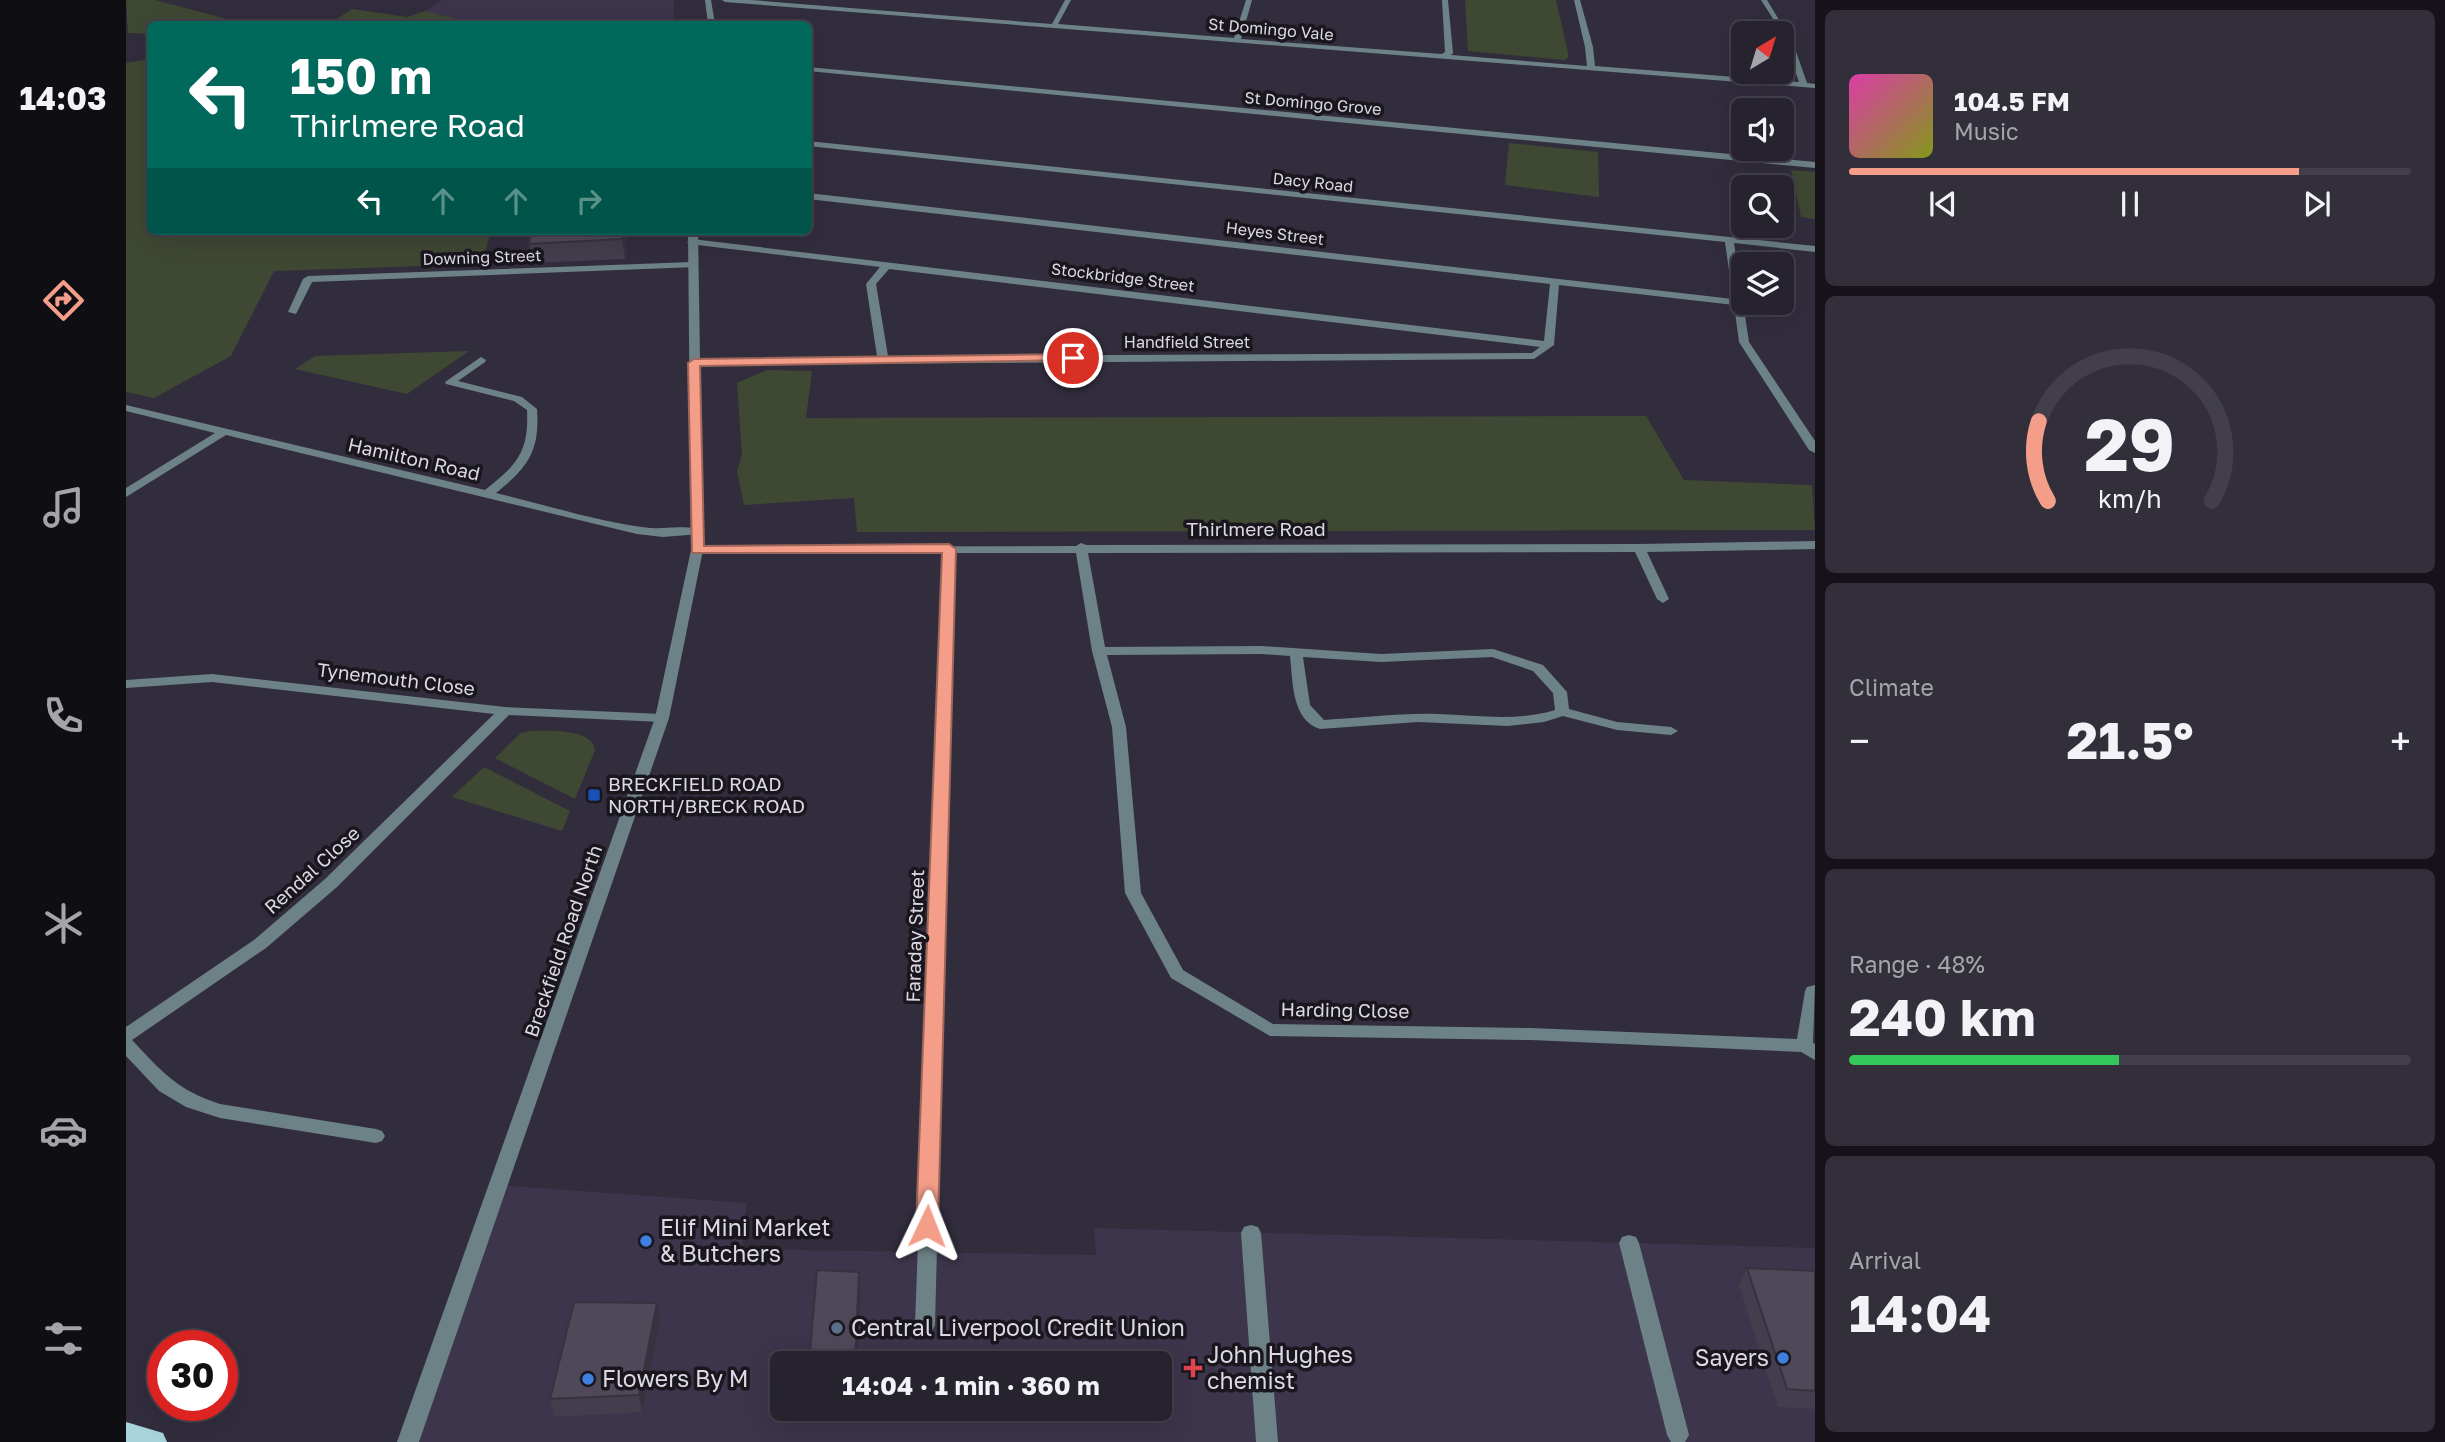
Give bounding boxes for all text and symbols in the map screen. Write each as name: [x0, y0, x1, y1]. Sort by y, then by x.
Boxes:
street label: St Domingo Vale: [1207, 14, 1335, 44]
north arrow: [1731, 21, 1794, 84]
map controls: [1731, 21, 1794, 315]
text: 150 m: [290, 46, 432, 105]
icon: left: [175, 49, 266, 140]
text: 14:03: [19, 79, 107, 117]
text: 104.5 FM: [1954, 86, 2070, 117]
street label: St Domingo Grove: [1244, 87, 1382, 119]
button: sound: [1731, 98, 1794, 161]
text: Thirlmere Road: [290, 106, 525, 144]
text: Music: [1954, 117, 2019, 145]
street label: Dacy Road: [1272, 168, 1354, 196]
button: search: [1731, 175, 1794, 238]
icon: left: [351, 182, 389, 220]
icon: ahead: [424, 182, 462, 220]
icon: ahead: [497, 182, 535, 220]
icon: right: [570, 182, 608, 220]
icon: previous: [1924, 185, 1962, 223]
icon: pause: [2111, 185, 2149, 223]
icon: next: [2298, 185, 2336, 223]
street label: Heyes Street: [1225, 217, 1325, 249]
street label: Downing Street: [422, 245, 542, 269]
button: layers: [1731, 252, 1794, 315]
street label: Stockbridge Street: [1050, 258, 1196, 296]
icon: directions: [39, 276, 88, 325]
pin: [1043, 328, 1103, 388]
street label: Handfield Street: [1124, 332, 1250, 352]
icon: arrive: [1054, 339, 1092, 377]
text: 29: [2085, 400, 2175, 487]
street label: Hamilton Road: [346, 432, 482, 485]
text: km/h: [2098, 482, 2162, 513]
icon: music: [39, 483, 88, 532]
street label: Thirlmere Road: [1186, 517, 1326, 540]
street label: Tynemouth Close: [316, 657, 476, 700]
text: Climate: [1849, 673, 1934, 701]
icon: phone: [39, 691, 88, 740]
text: 21.5°: [2066, 708, 2194, 770]
text: −: [1849, 718, 1870, 763]
text: +: [2390, 718, 2411, 763]
place label: BRECKFIELD ROAD NORTH/BRECK ROAD: [608, 772, 805, 817]
marker: BRECKFIELD ROAD NORTH/BRECK ROAD: [586, 787, 602, 803]
street label: Rendal Close: [259, 821, 364, 918]
street label: Breckfield Road North: [519, 842, 606, 1040]
street label: Faraday Street: [901, 869, 928, 1003]
icon: climate: [39, 899, 88, 948]
text: Range · 48%: [1849, 950, 1985, 978]
text: 240 km: [1849, 985, 2036, 1047]
street label: Harding Close: [1281, 997, 1409, 1022]
icon: car: [39, 1106, 88, 1155]
position arrow: [890, 1189, 964, 1263]
place label: Elif Mini Market & Butchers: [660, 1213, 831, 1267]
marker: Elif Mini Market & Butchers: [638, 1233, 654, 1249]
text: Arrival: [1849, 1246, 1921, 1274]
text: 14:04: [1849, 1281, 1991, 1343]
place label: Central Liverpool Credit Union: [851, 1313, 1185, 1341]
icon: filters: [39, 1314, 88, 1363]
marker: Central Liverpool Credit Union: [829, 1320, 845, 1336]
speed limit sign: 30: [147, 1330, 238, 1421]
place label: John Hughes chemist: [1207, 1340, 1353, 1394]
place label: Sayers: [1695, 1343, 1769, 1371]
marker: Sayers: [1775, 1350, 1791, 1366]
marker: John Hughes chemist: [1185, 1360, 1201, 1376]
place label: Flowers By M: [602, 1364, 749, 1392]
text: 14:04 · 1 min · 360 m: [842, 1370, 1100, 1401]
marker: Flowers By M: [580, 1371, 596, 1387]

